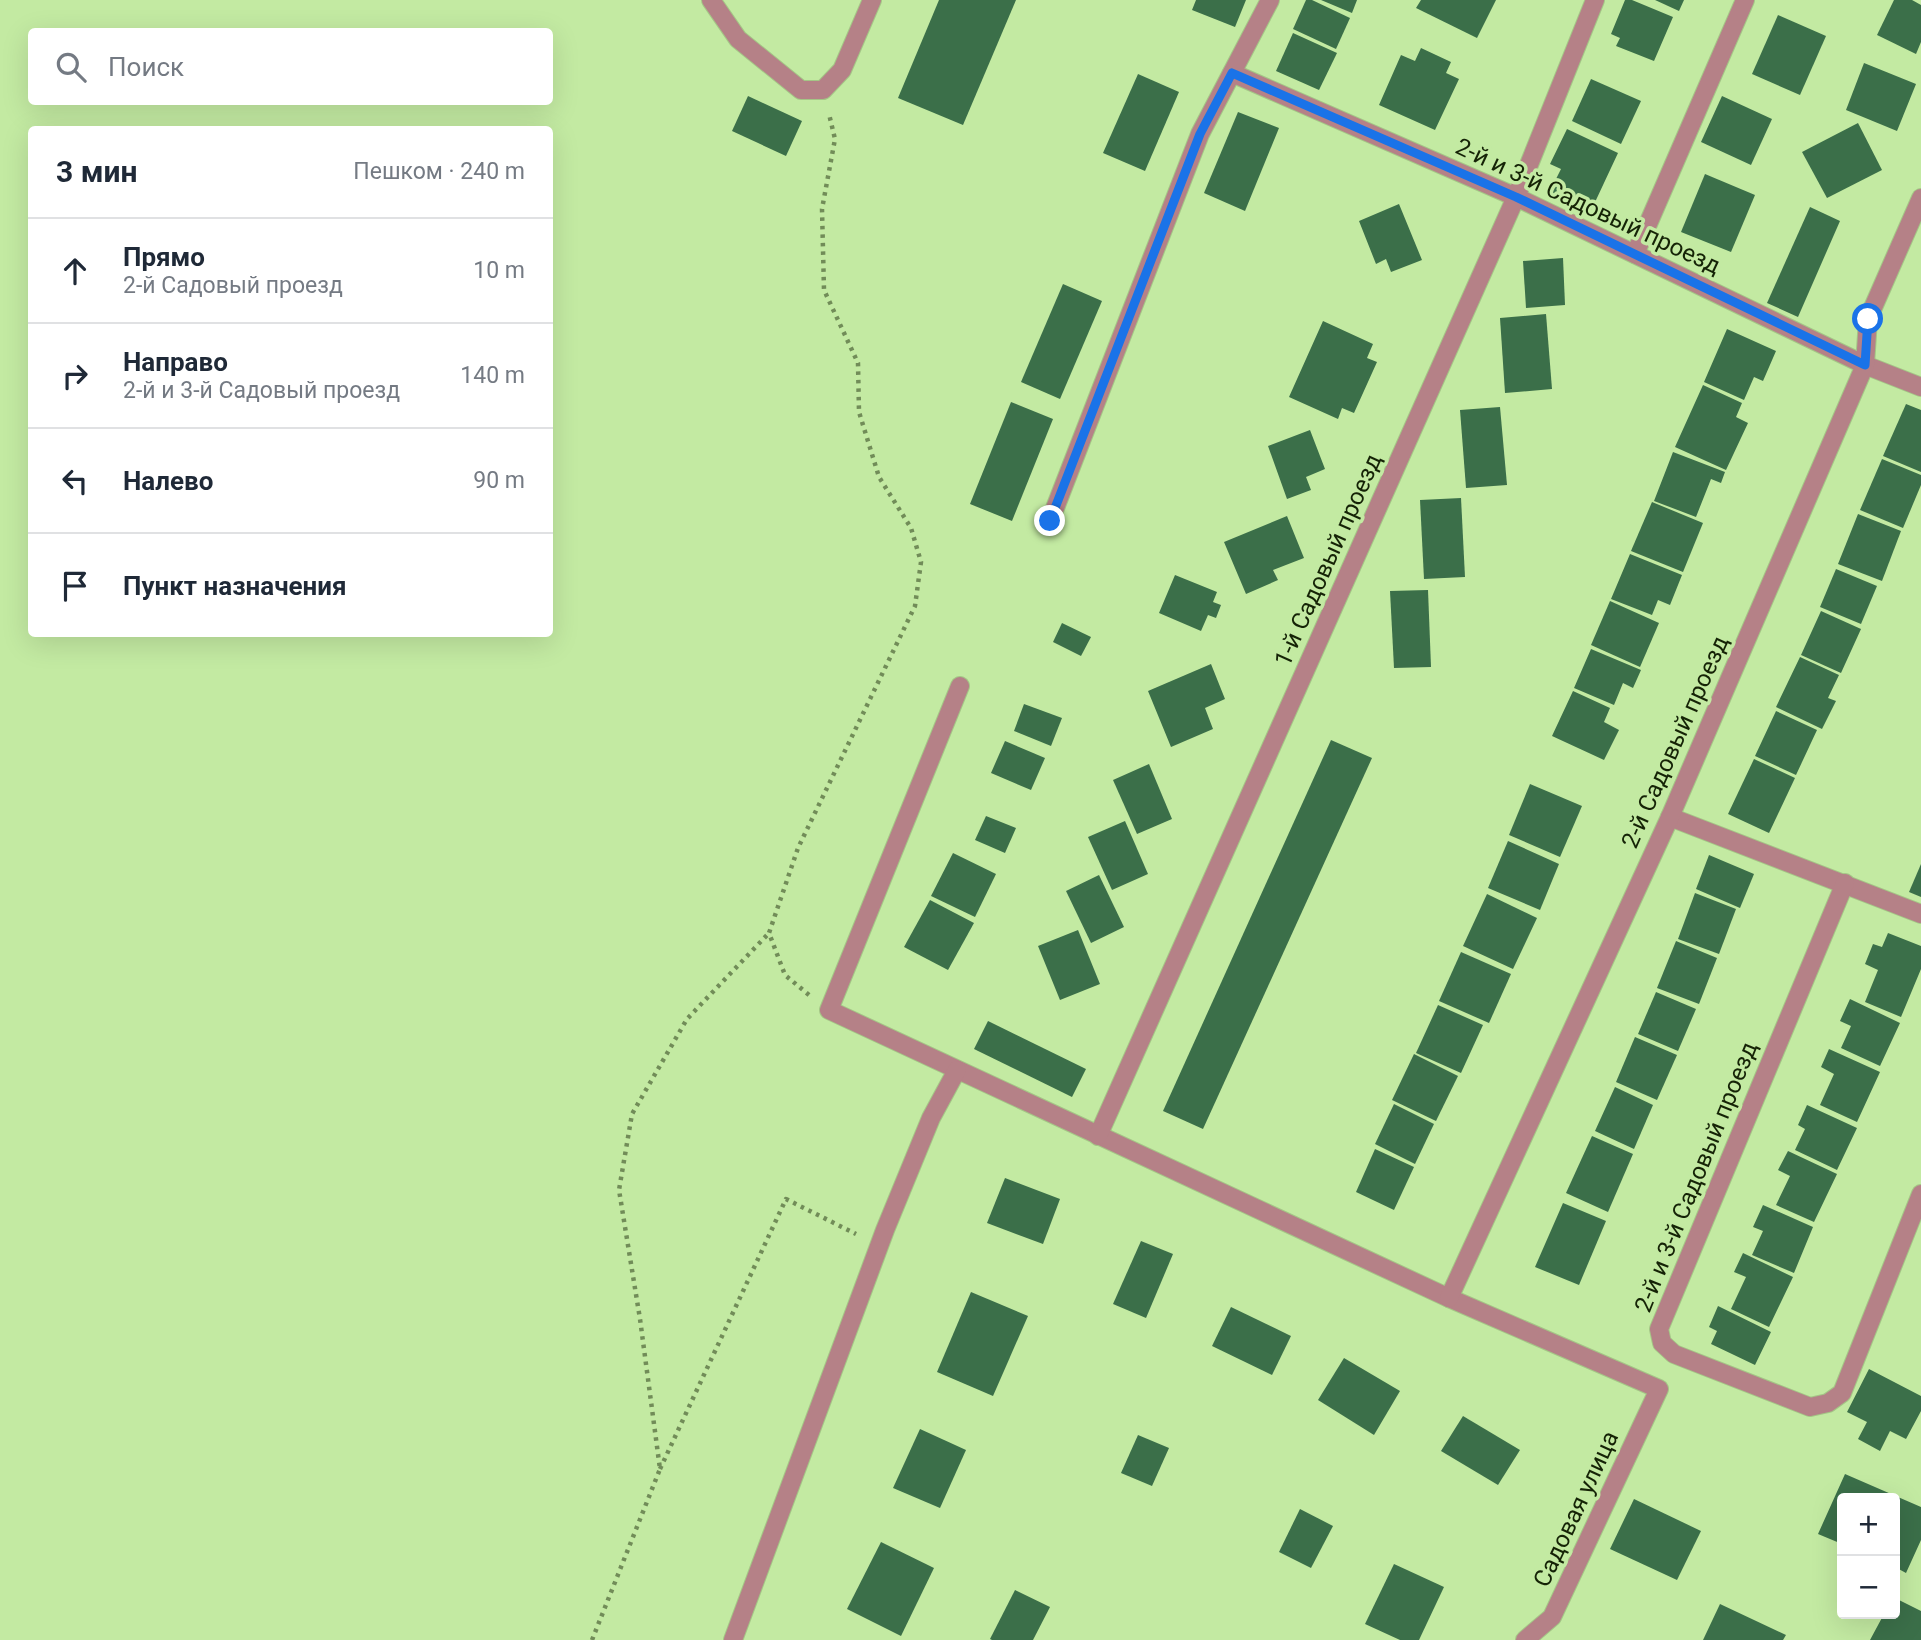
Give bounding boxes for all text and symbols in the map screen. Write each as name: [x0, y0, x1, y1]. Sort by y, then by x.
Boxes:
search box: [28, 28, 553, 105]
icon: search: [52, 48, 90, 86]
text: Поиск: [108, 52, 184, 82]
street label: 2-й и 3-й Садовый проезд: [1451, 132, 1725, 280]
text: 3 мин: [56, 154, 137, 189]
text: Пешком · 240 m: [353, 158, 525, 185]
text: Прямо: [123, 242, 205, 272]
icon: ahead: [56, 252, 94, 290]
text: 10 m: [473, 257, 525, 284]
text: 2-й Садовый проезд: [123, 272, 343, 299]
route start: [1852, 303, 1883, 334]
text: Направо: [123, 347, 228, 377]
icon: right: [56, 357, 94, 395]
text: 140 m: [460, 362, 525, 389]
text: 2-й и 3-й Садовый проезд: [123, 377, 400, 404]
street label: 1-й Садовый проезд: [1269, 450, 1387, 670]
icon: left: [56, 462, 94, 500]
text: Налево: [123, 466, 213, 496]
text: 90 m: [473, 467, 525, 494]
route end: [1034, 505, 1065, 536]
icon: arrive: [56, 567, 94, 605]
text: Пункт назначения: [123, 571, 347, 601]
street label: 2-й Садовый проезд: [1616, 632, 1734, 852]
street label: 2-й и 3-й Садовый проезд: [1629, 1038, 1763, 1316]
street label: Садовая улица: [1528, 1427, 1624, 1591]
map controls: [1837, 1493, 1900, 1619]
button: +: [1837, 1493, 1900, 1556]
button: −: [1837, 1556, 1900, 1619]

